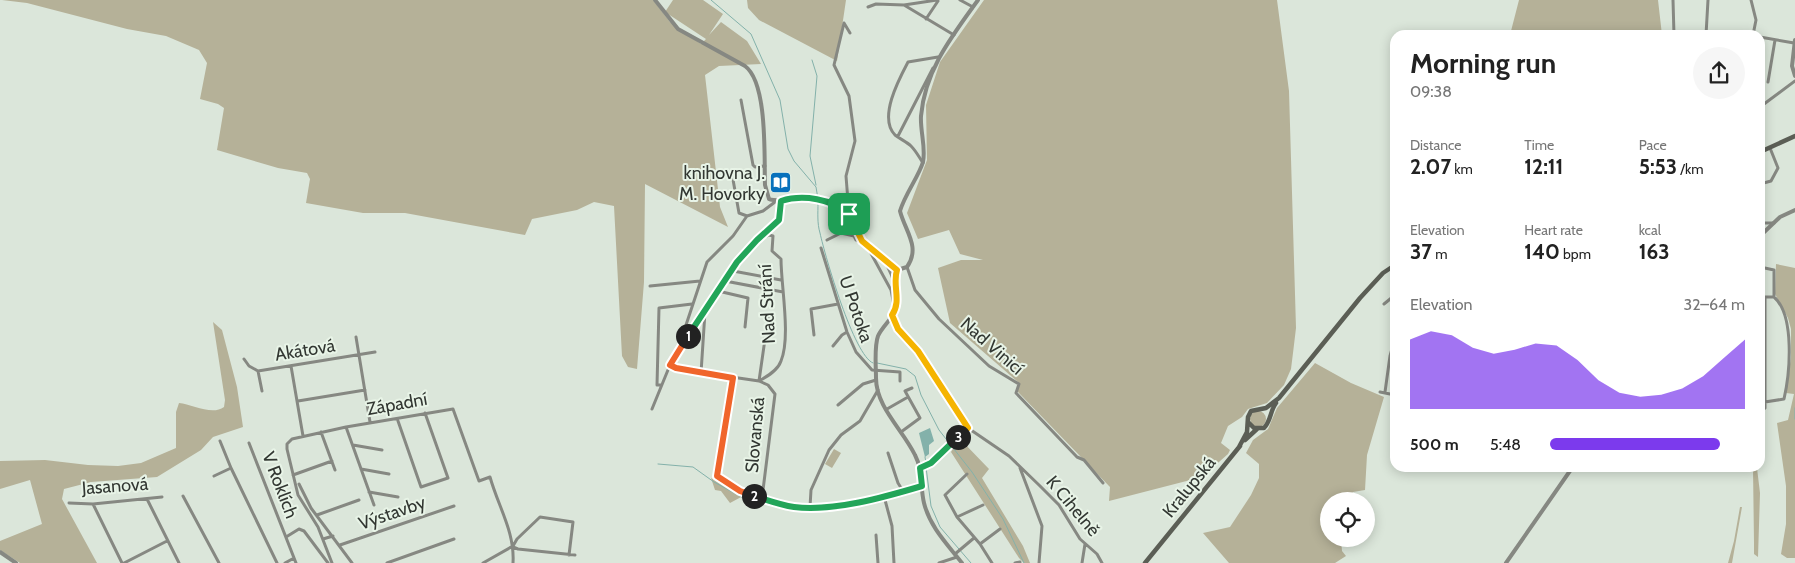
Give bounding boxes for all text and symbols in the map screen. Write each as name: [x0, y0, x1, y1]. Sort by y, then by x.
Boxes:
text: Morning run: [1410, 46, 1556, 80]
button: share: [1693, 47, 1745, 99]
text: 09:38: [1410, 82, 1452, 101]
text: Distance: [1410, 136, 1462, 154]
text: Time: [1524, 136, 1554, 154]
text: Pace: [1639, 136, 1667, 154]
text: 2.07: [1410, 154, 1451, 179]
text: 12:11: [1524, 154, 1563, 179]
text: 5:53: [1639, 154, 1677, 179]
text: km: [1451, 160, 1473, 178]
text: /km: [1677, 160, 1703, 178]
place label: knihovna J. M. Hovorky: [679, 162, 765, 205]
library icon: knihovna J. M. Hovorky: [769, 171, 793, 195]
pin: [828, 193, 870, 235]
icon: arrive: [835, 200, 863, 228]
text: Elevation: [1410, 221, 1465, 239]
text: Heart rate: [1524, 221, 1583, 239]
text: kcal: [1639, 221, 1661, 239]
text: 37: [1410, 239, 1432, 264]
text: 140: [1524, 239, 1560, 264]
text: 163: [1639, 239, 1670, 264]
text: m: [1432, 245, 1447, 263]
text: bpm: [1560, 245, 1591, 263]
street label: Nad Strání: [754, 264, 780, 344]
street label: U Potoka: [834, 273, 878, 346]
text: Elevation: [1410, 295, 1473, 314]
text: 32–64 m: [1684, 295, 1745, 314]
street label: Nad Vinicí: [956, 313, 1028, 380]
pin: 1: [676, 324, 700, 348]
text: 1: [686, 327, 691, 345]
street label: Akátová: [273, 334, 337, 366]
street label: Západní: [365, 388, 429, 420]
street label: Slovanská: [741, 396, 769, 474]
pin: 3: [946, 424, 970, 450]
text: 3: [955, 428, 962, 446]
text: 500 m: [1410, 435, 1459, 454]
text: 5:48: [1490, 435, 1521, 454]
street label: V Roklích: [257, 449, 303, 521]
street label: Kralupská: [1158, 452, 1220, 522]
street label: K Cihelně: [1041, 471, 1105, 541]
street label: Jasanová: [80, 473, 149, 499]
pin: 2: [742, 484, 766, 508]
text: 2: [751, 487, 758, 505]
street label: Výstavby: [356, 491, 428, 535]
map controls: [1320, 492, 1375, 547]
button: locate: [1320, 492, 1375, 547]

